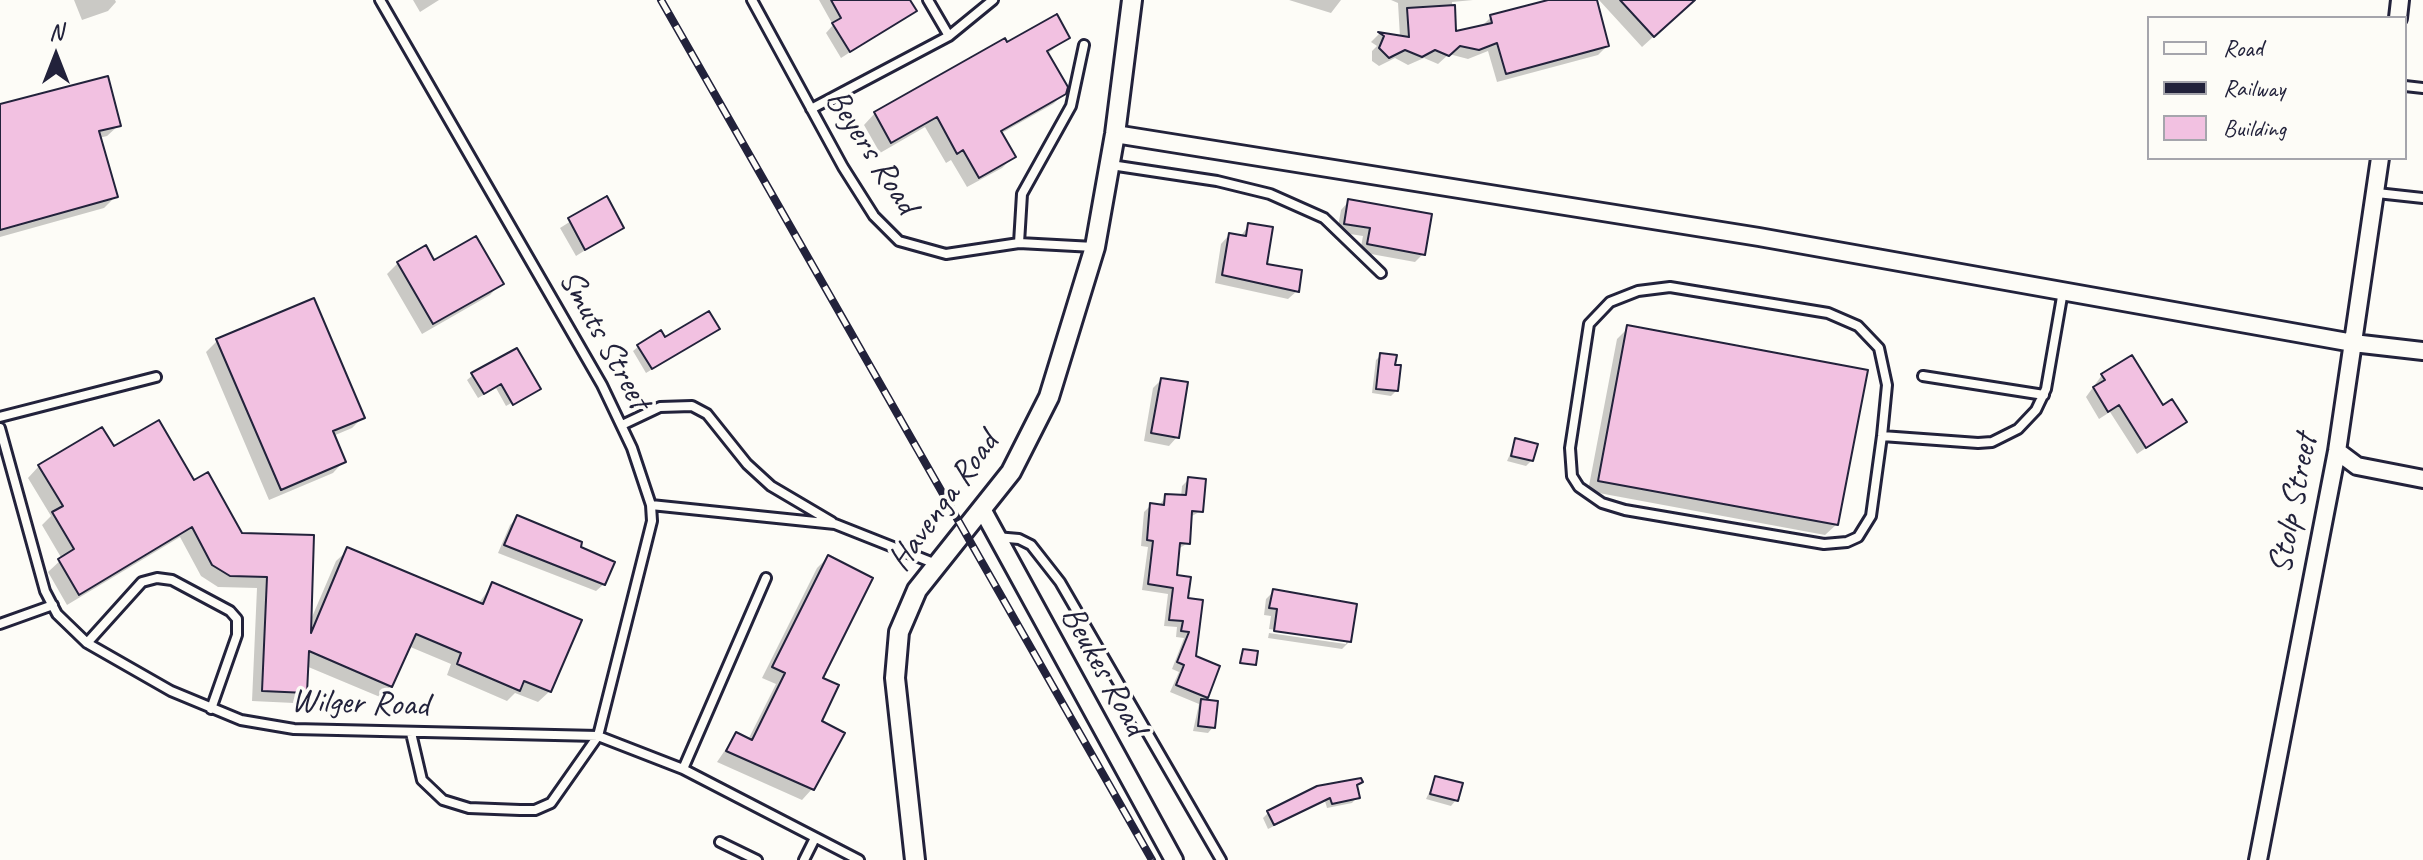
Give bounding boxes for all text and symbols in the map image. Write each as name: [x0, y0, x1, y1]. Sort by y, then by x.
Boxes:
north arrow: [16, 16, 96, 96]
legend: [2147, 16, 2407, 160]
text: N: [49, 18, 63, 46]
text: Road: [2223, 33, 2263, 63]
text: Railway: [2223, 73, 2285, 103]
street label: Beyers Road: [816, 82, 926, 222]
text: Building: [2223, 113, 2286, 143]
street label: Smuts Street: [549, 263, 659, 417]
street label: Havenga Road: [880, 424, 1008, 580]
street label: Stolp Street: [2260, 431, 2328, 577]
street label: Beukes Road: [1051, 599, 1155, 743]
street label: Wilger Road: [290, 681, 430, 727]

